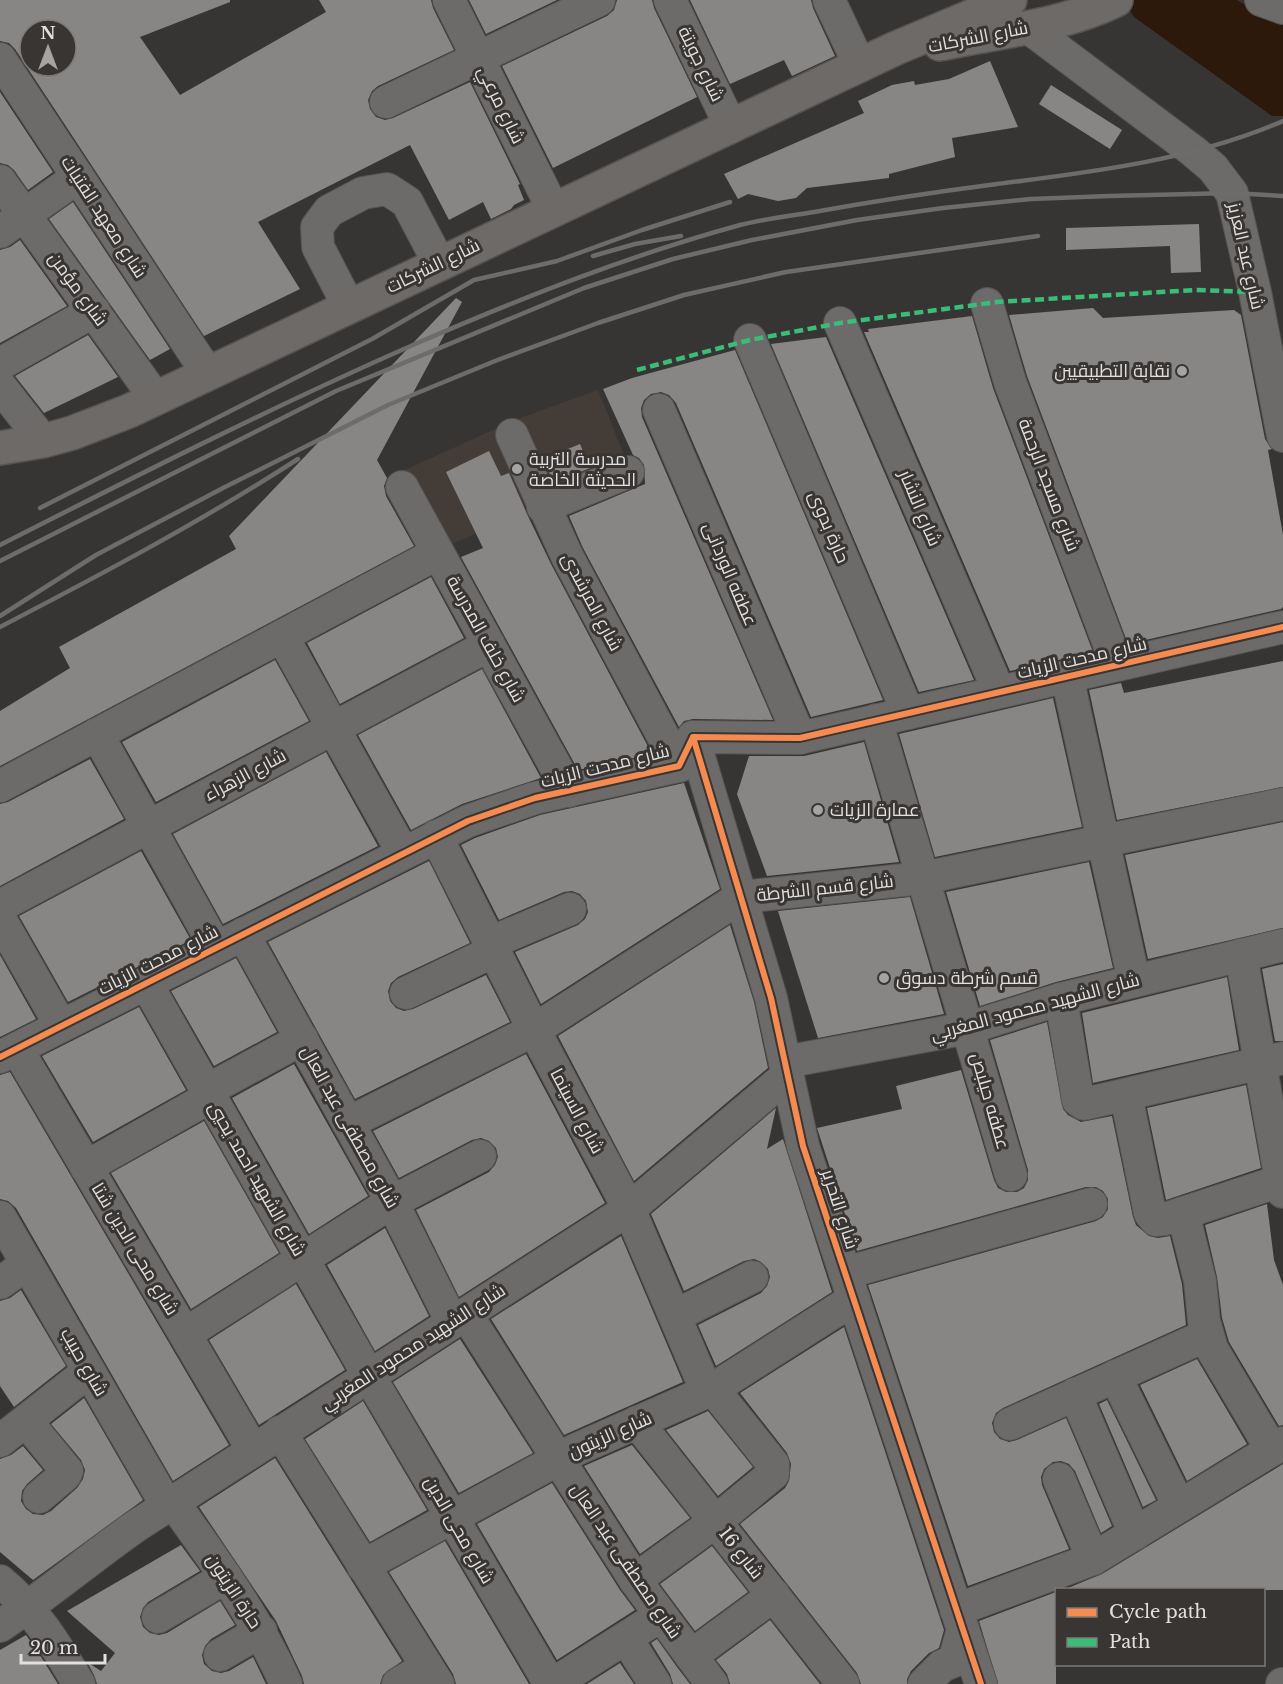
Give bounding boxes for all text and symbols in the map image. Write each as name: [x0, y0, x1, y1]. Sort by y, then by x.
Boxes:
street label: شارع الشركات: [926, 17, 1030, 58]
north arrow: [18, 18, 78, 78]
text: N: [40, 23, 56, 43]
street label: شارع جويتة: [672, 23, 729, 106]
street label: شارع مرعي: [470, 63, 529, 149]
street label: شارع معهد الفتيات: [56, 152, 152, 283]
street label: شارع عبد العزيز: [1222, 199, 1269, 312]
street label: شارع الشركات: [383, 234, 484, 299]
street label: شارع مؤمن: [43, 248, 112, 331]
place label: نقابة التطبيقيين: [1054, 360, 1170, 382]
marker: نقابة التطبيقيين: [1175, 364, 1189, 378]
street label: شارع مسجد الرحمة: [1013, 415, 1084, 555]
place label: مدرسة التربية الحديثة الخاصة: [529, 448, 636, 491]
marker: مدرسة التربية الحديثة الخاصة: [510, 462, 524, 476]
street label: شارع النشار: [893, 466, 946, 550]
street label: حارة بدوى: [804, 488, 854, 566]
street label: عطفه الوردانى: [698, 519, 762, 629]
street label: شارع المرشدى: [556, 549, 627, 655]
street label: شارع خلف المدرسة: [441, 572, 530, 707]
street label: شارع مدحت الزيات: [1015, 632, 1149, 685]
street label: شارع مدحت الزيات: [538, 739, 672, 794]
street label: شارع الزهراء: [200, 744, 290, 807]
place label: عمارة الزيات: [830, 799, 920, 821]
marker: عمارة الزيات: [811, 803, 825, 817]
street label: شارع قسم الشرطة: [755, 870, 895, 907]
street label: شارع مدحت الزيات: [94, 920, 222, 1001]
place label: قسم شرطة دسوق: [896, 967, 1038, 990]
street label: شارع الشهيد محمود المغربي: [928, 968, 1143, 1048]
marker: قسم شرطة دسوق: [877, 971, 891, 985]
street label: شارع مصطفى عبد العال: [295, 1042, 404, 1213]
street label: عطفه حيلبص: [966, 1050, 1014, 1152]
street label: شارع السينما: [544, 1065, 609, 1158]
street label: شارع الشهيد احمد يحيي: [203, 1098, 310, 1261]
street label: شارع التحرير: [815, 1165, 863, 1252]
street label: شارع محى الدين شتا: [86, 1179, 183, 1320]
street label: شارع الشهيد محمود المغربي: [317, 1279, 511, 1417]
street label: شارع حبيب: [55, 1324, 112, 1401]
street label: شارع الزيتون: [565, 1407, 656, 1464]
street label: شارع محى الدين: [419, 1472, 499, 1588]
street label: شارع مصطفى عبد العال: [565, 1479, 686, 1643]
street label: شارع 16: [713, 1523, 768, 1584]
street label: حارة الزيتون: [202, 1549, 266, 1633]
legend: [1055, 1588, 1265, 1666]
text: Cycle path: [1109, 1601, 1207, 1623]
scale bar: [21, 1627, 105, 1665]
text: Path: [1109, 1631, 1150, 1653]
text: 20 m: [30, 1637, 78, 1659]

